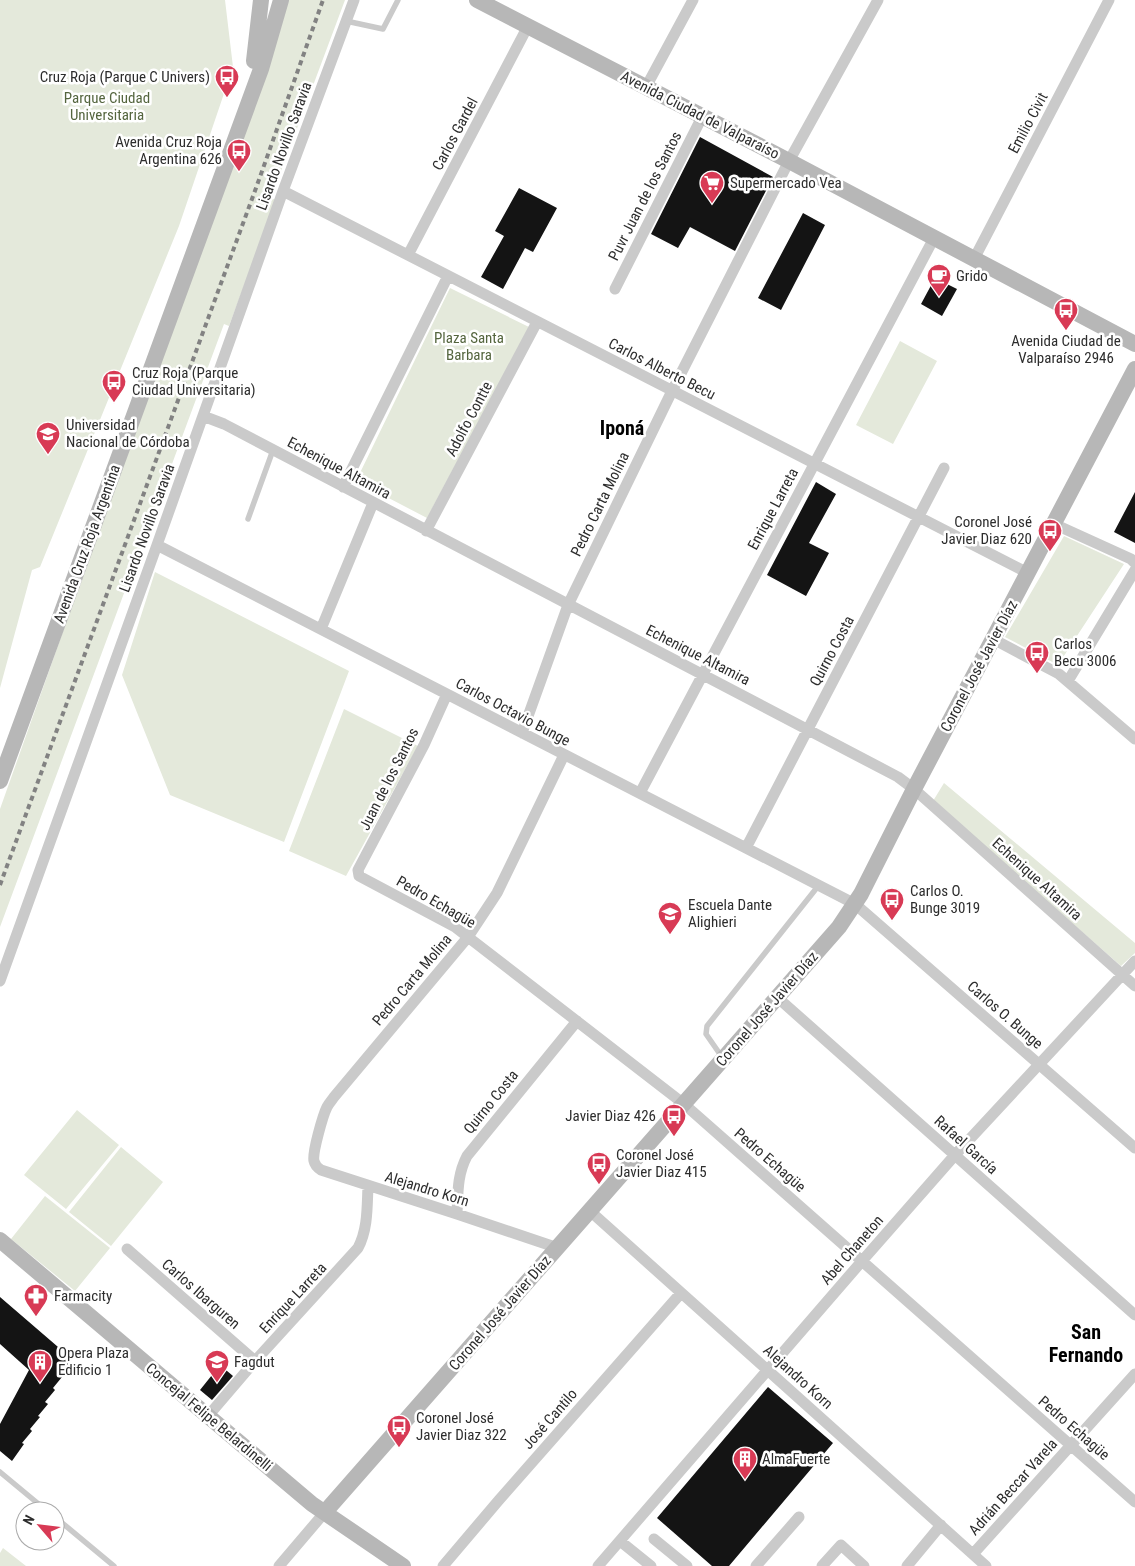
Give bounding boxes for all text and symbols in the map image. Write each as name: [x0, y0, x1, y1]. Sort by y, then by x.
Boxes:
bus stop icon: Cruz Roja (Parque C Univers): [214, 64, 240, 98]
street label: Avenida Ciudad de Valparaíso: [618, 67, 782, 163]
place label: Cruz Roja (Parque C Univers): [40, 68, 210, 86]
street label: Lisardo Novillo Saravia: [252, 79, 316, 213]
park label: Parque Ciudad Universitaria: [64, 89, 150, 124]
street label: Emilio Civit: [1004, 90, 1052, 156]
street label: Carlos Gardel: [428, 94, 482, 174]
street label: Puvr Juan de los Santos: [605, 128, 685, 264]
place label: Avenida Cruz Roja Argentina 626: [115, 133, 222, 168]
bus stop icon: Avenida Cruz Roja Argentina 626: [226, 138, 252, 172]
supermarket icon: Supermercado Vea: [699, 170, 725, 204]
place label: Supermercado Vea: [730, 174, 842, 192]
cafe icon: Grido: [926, 263, 952, 297]
place label: Grido: [956, 267, 988, 285]
bus stop icon: Avenida Ciudad de Valparaíso 2946: [1053, 297, 1079, 331]
park label: Plaza Santa Barbara: [434, 329, 504, 364]
place label: Avenida Ciudad de Valparaíso 2946: [1011, 332, 1121, 367]
street label: Carlos Alberto Becu: [606, 334, 718, 404]
place label: Cruz Roja (Parque Ciudad Universitaria): [132, 364, 256, 399]
bus stop icon: Cruz Roja (Parque Ciudad Universitaria): [101, 369, 127, 403]
street label: Adolfo Contte: [442, 379, 496, 459]
place label: Universidad Nacional de Córdoba: [66, 416, 190, 451]
district label: Iponá: [600, 416, 644, 440]
school or university icon: Universidad Nacional de Córdoba: [35, 421, 61, 455]
street label: Echenique Altamira: [284, 433, 394, 503]
street label: Pedro Carta Molina: [567, 449, 633, 559]
street label: Lisardo Novillo Saravia: [115, 461, 179, 595]
street label: Avenida Cruz Roja Argentina: [50, 462, 124, 626]
street label: Enrique Larreta: [744, 465, 802, 553]
place label: Coronel José Javier Diaz 620: [941, 513, 1032, 548]
bus stop icon: Coronel José Javier Diaz 620: [1037, 518, 1063, 552]
street label: Coronel José Javier Díaz: [937, 597, 1021, 735]
street label: Quirno Costa: [806, 613, 858, 689]
street label: Echenique Altamira: [643, 621, 753, 689]
place label: Carlos Becu 3006: [1054, 635, 1116, 670]
bus stop icon: Carlos Becu 3006: [1024, 640, 1050, 674]
street label: Carlos Octavio Bunge: [453, 674, 573, 750]
street label: Juan de los Santos: [355, 725, 423, 833]
street label: Echenique Altamira: [988, 834, 1086, 924]
street label: Pedro Echagüe: [393, 872, 479, 932]
place label: Carlos O. Bunge 3019: [910, 882, 980, 917]
bus stop icon: Carlos O. Bunge 3019: [879, 887, 905, 921]
place label: Escuela Dante Alighieri: [688, 896, 772, 931]
school or university icon: Escuela Dante Alighieri: [657, 901, 683, 935]
street label: Pedro Carta Molina: [368, 931, 456, 1029]
street label: Coronel José Javier Díaz: [712, 948, 822, 1070]
street label: Carlos O. Bunge: [964, 977, 1046, 1053]
street label: Quirno Costa: [460, 1066, 522, 1138]
bus stop icon: Javier Diaz 426: [661, 1103, 687, 1137]
place label: Javier Diaz 426: [565, 1107, 656, 1125]
street label: Rafael García: [931, 1112, 1001, 1178]
street label: Pedro Echagüe: [731, 1124, 809, 1196]
place label: Coronel José Javier Diaz 415: [616, 1146, 707, 1181]
bus stop icon: Coronel José Javier Diaz 415: [586, 1151, 612, 1185]
street label: Alejandro Korn: [383, 1168, 471, 1210]
street label: Abel Chaneton: [817, 1212, 887, 1288]
street label: Coronel José Javier Díaz: [445, 1252, 555, 1374]
street label: Carlos Ibarguren: [158, 1255, 244, 1333]
street label: Enrique Larreta: [256, 1259, 330, 1337]
pharmacy icon: Farmacity: [23, 1283, 49, 1317]
place label: Farmacity: [54, 1287, 112, 1305]
district label: San Fernando: [1049, 1320, 1123, 1367]
street label: Alejandro Korn: [760, 1341, 836, 1413]
place label: Opera Plaza Edificio 1: [58, 1344, 129, 1379]
building icon: Opera Plaza Edificio 1: [27, 1349, 53, 1383]
school or university icon: Fagdut: [204, 1349, 230, 1383]
place label: Fagdut: [234, 1353, 275, 1371]
street label: Concejal Felipe Belardinelli: [142, 1359, 276, 1475]
street label: José Cantilo: [519, 1385, 581, 1453]
street label: Pedro Echagüe: [1035, 1392, 1113, 1464]
place label: Coronel José Javier Diaz 322: [416, 1409, 507, 1444]
bus stop icon: Coronel José Javier Diaz 322: [386, 1414, 412, 1448]
street label: Adrián Beccar Varela: [965, 1435, 1061, 1539]
building icon: AlmaFuerte: [732, 1446, 758, 1480]
place label: AlmaFuerte: [762, 1450, 830, 1468]
north arrow: [15, 1501, 65, 1551]
text: N: [19, 1512, 38, 1527]

